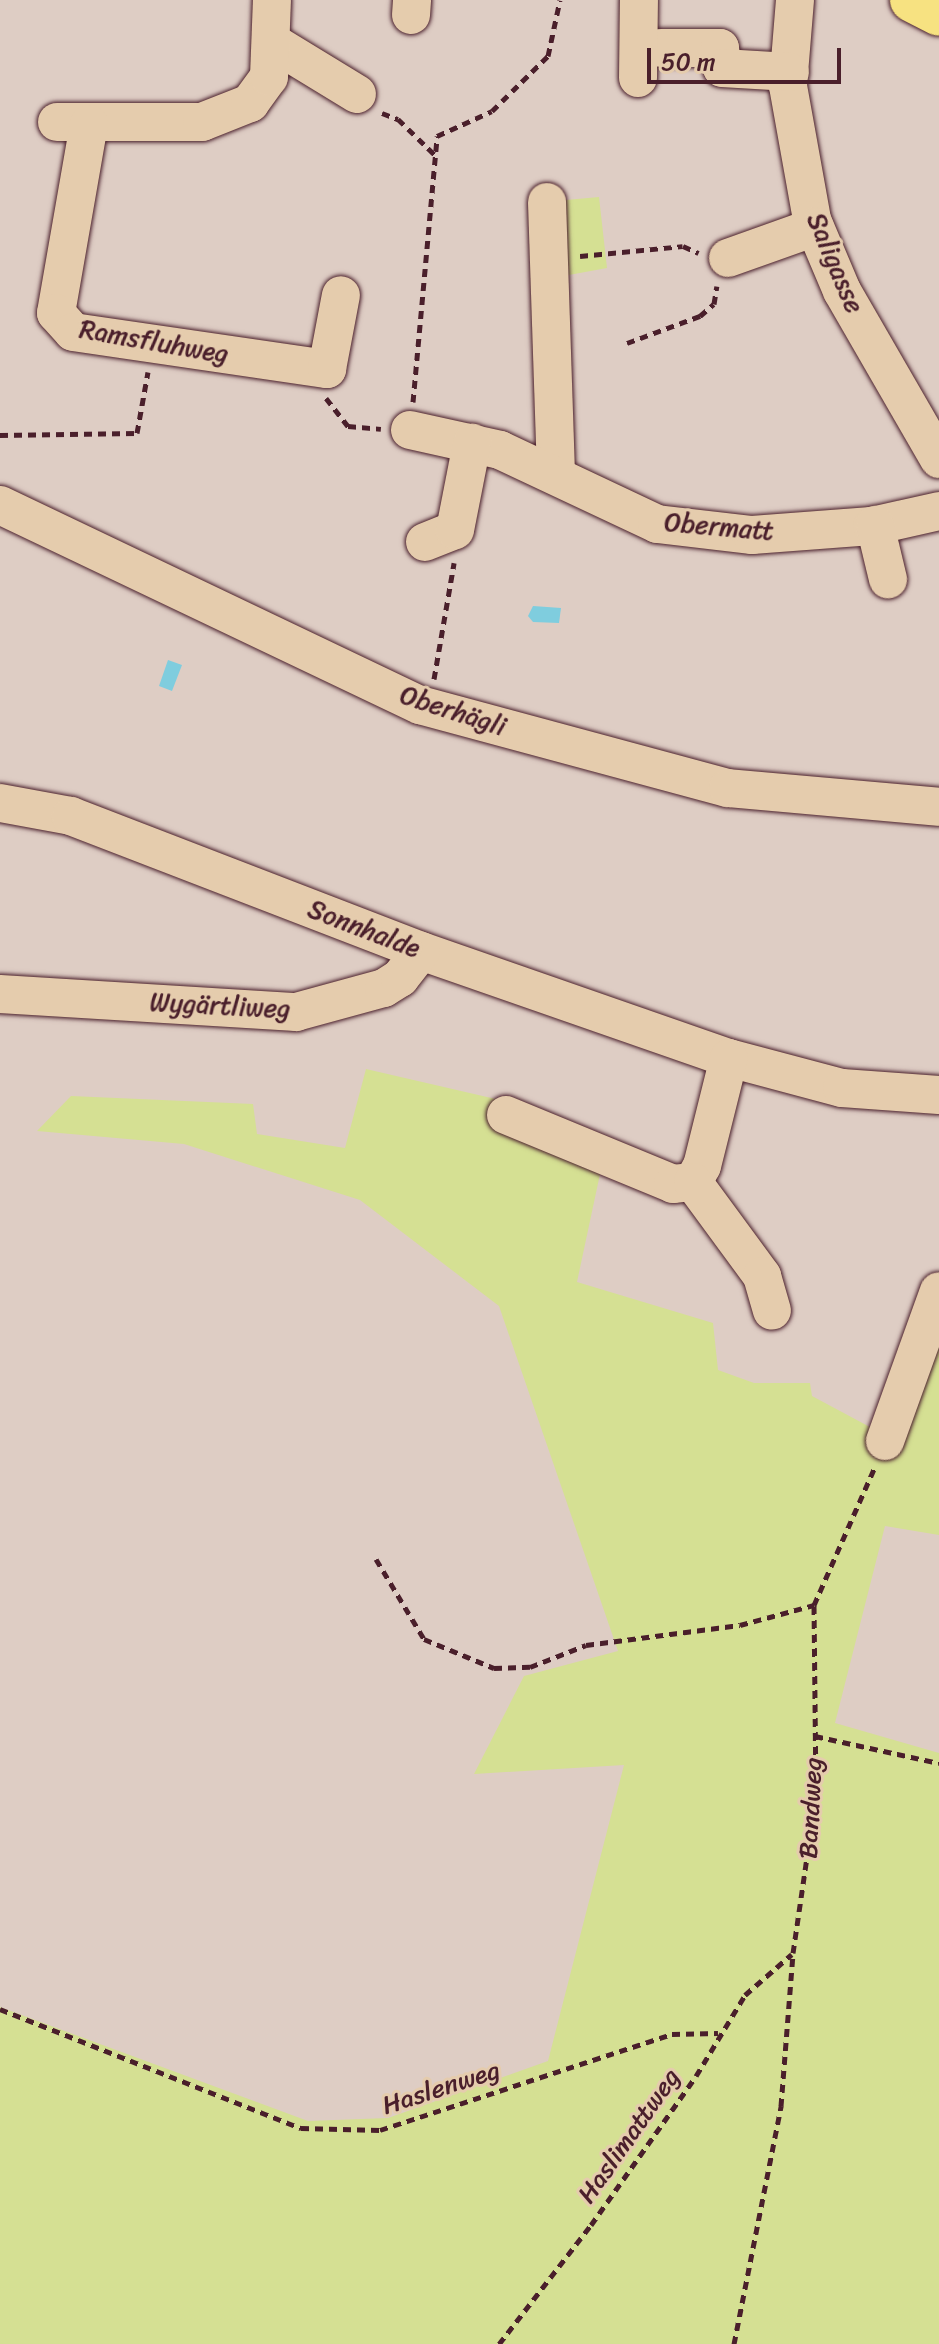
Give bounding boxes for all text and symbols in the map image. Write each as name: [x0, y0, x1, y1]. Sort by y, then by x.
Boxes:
scale bar: [651, 32, 845, 82]
text: 50 m: [661, 41, 716, 83]
street label: Saligasse: [800, 208, 870, 318]
street label: Ramsfluhweg: [77, 314, 231, 370]
street label: Obermatt: [663, 507, 775, 547]
street label: Oberhägli: [396, 679, 510, 743]
street label: Sonnhalde: [303, 893, 425, 965]
street label: Wygärtliweg: [149, 987, 291, 1025]
street label: Bandweg: [793, 1756, 829, 1860]
street label: Haslenweg: [378, 2054, 504, 2122]
street label: Haslimattweg: [571, 2063, 687, 2209]

